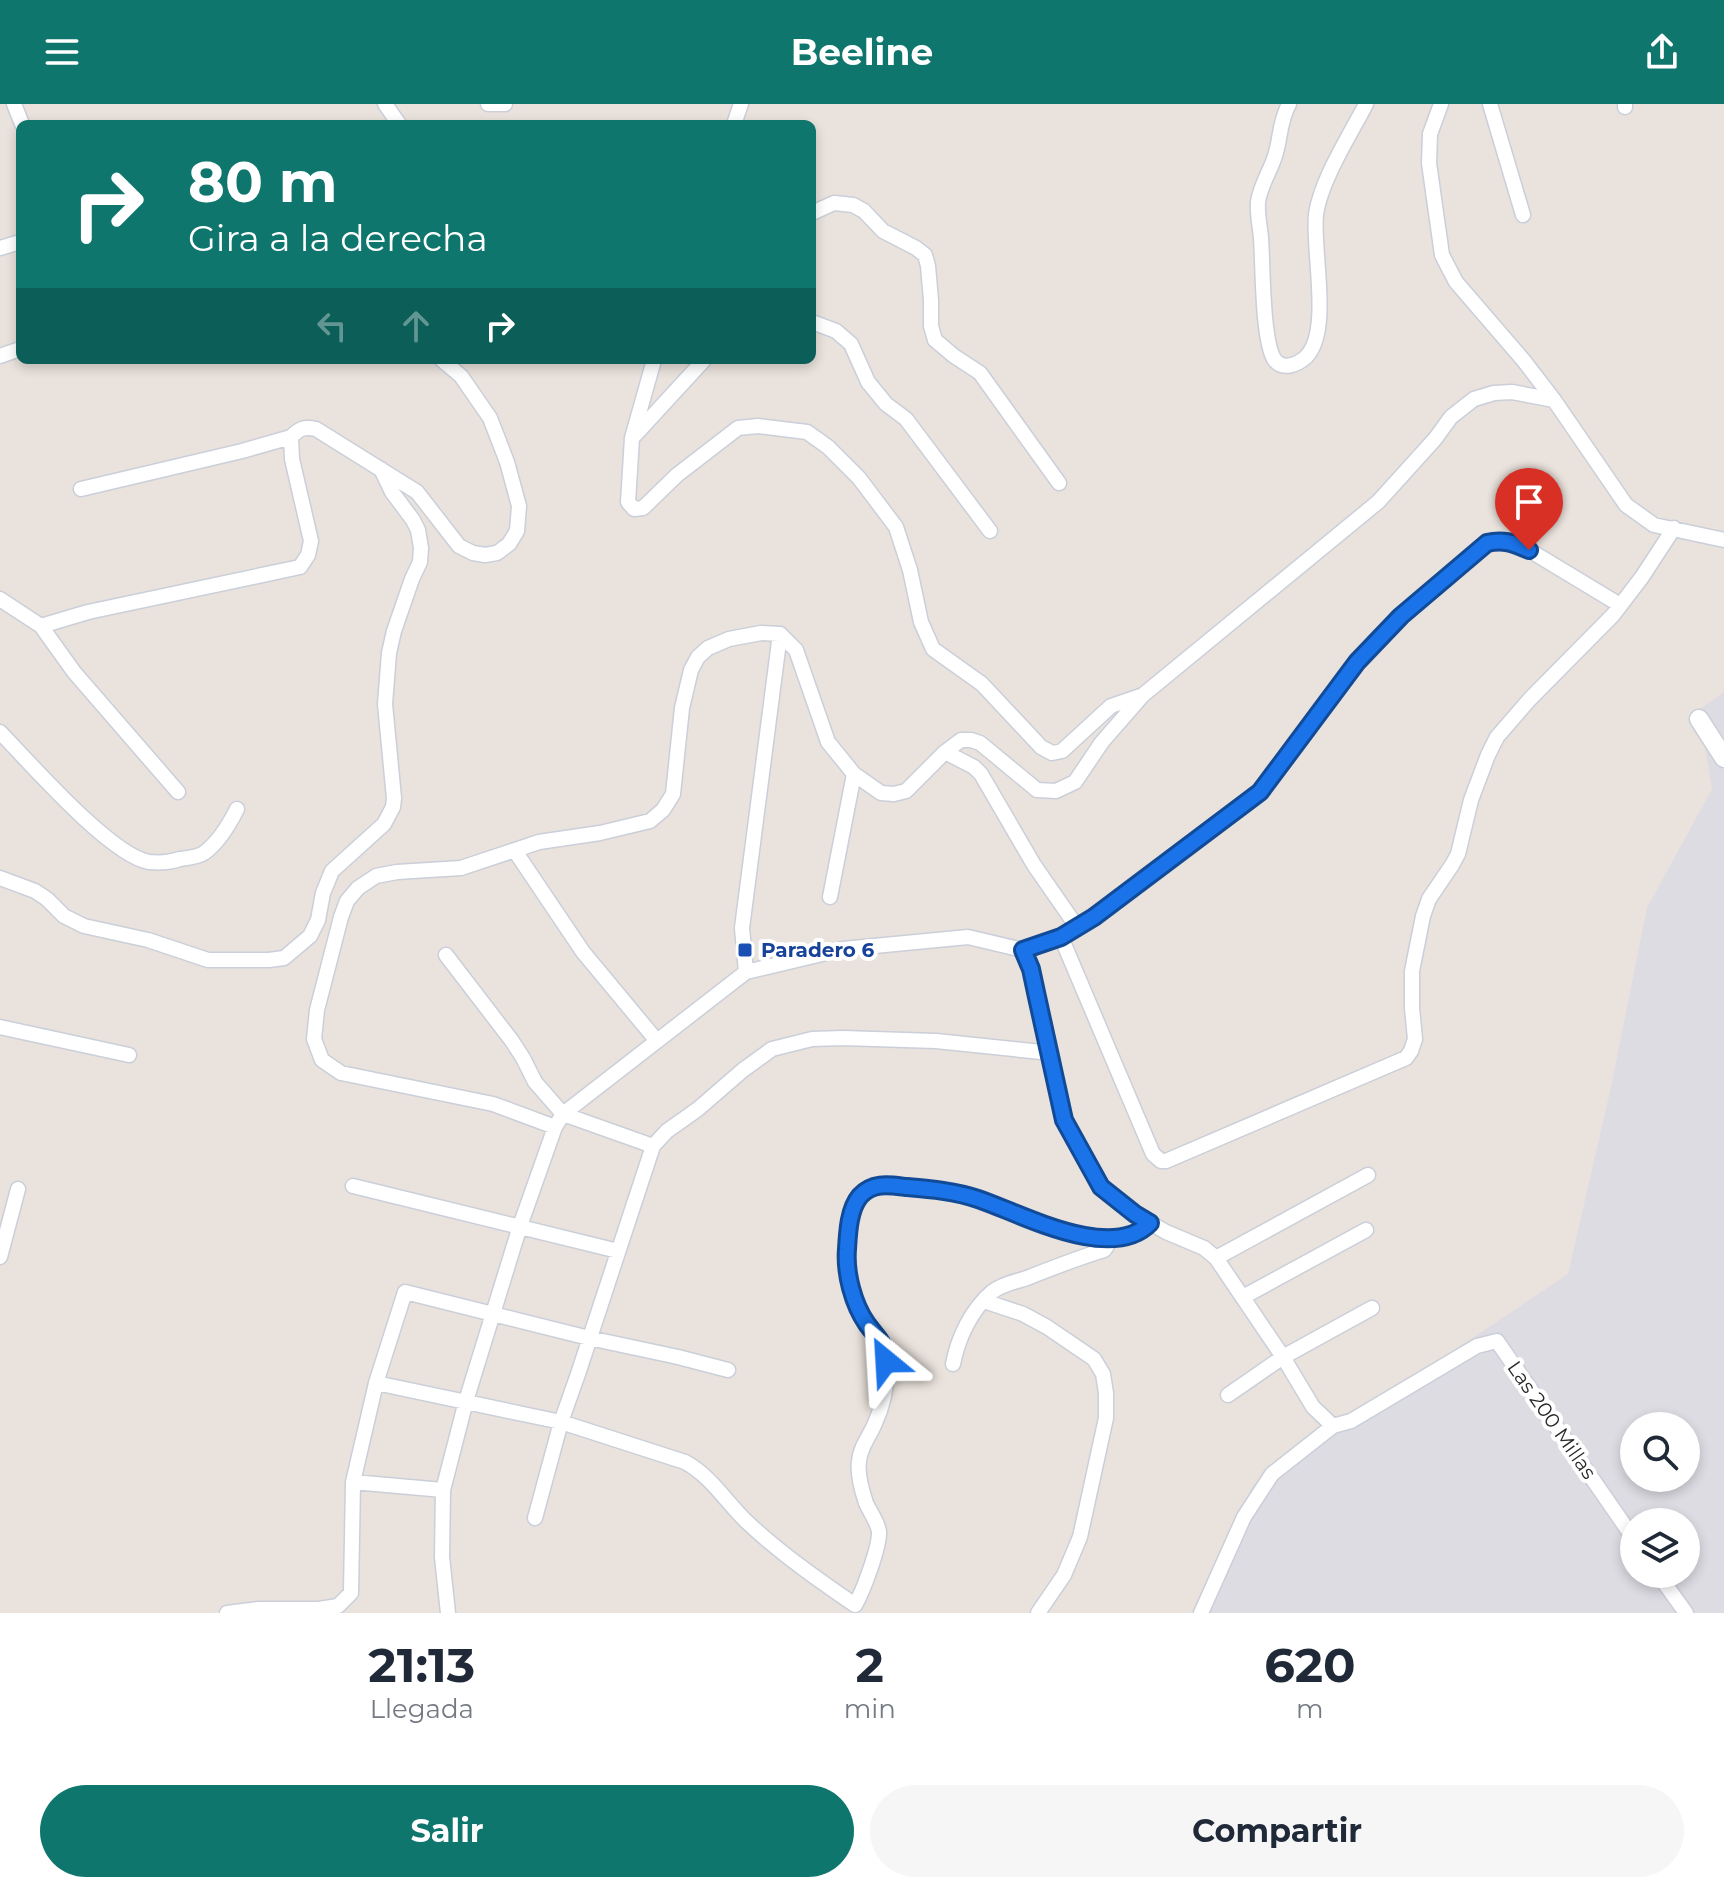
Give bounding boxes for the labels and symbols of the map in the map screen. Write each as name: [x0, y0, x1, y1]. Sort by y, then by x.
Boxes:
pin: [1495, 468, 1563, 550]
place label: Paradero 6: [761, 938, 875, 962]
marker: Paradero 6: [736, 941, 754, 959]
position arrow: [844, 1319, 928, 1403]
street label: Las 200 Millas: [1502, 1356, 1602, 1484]

